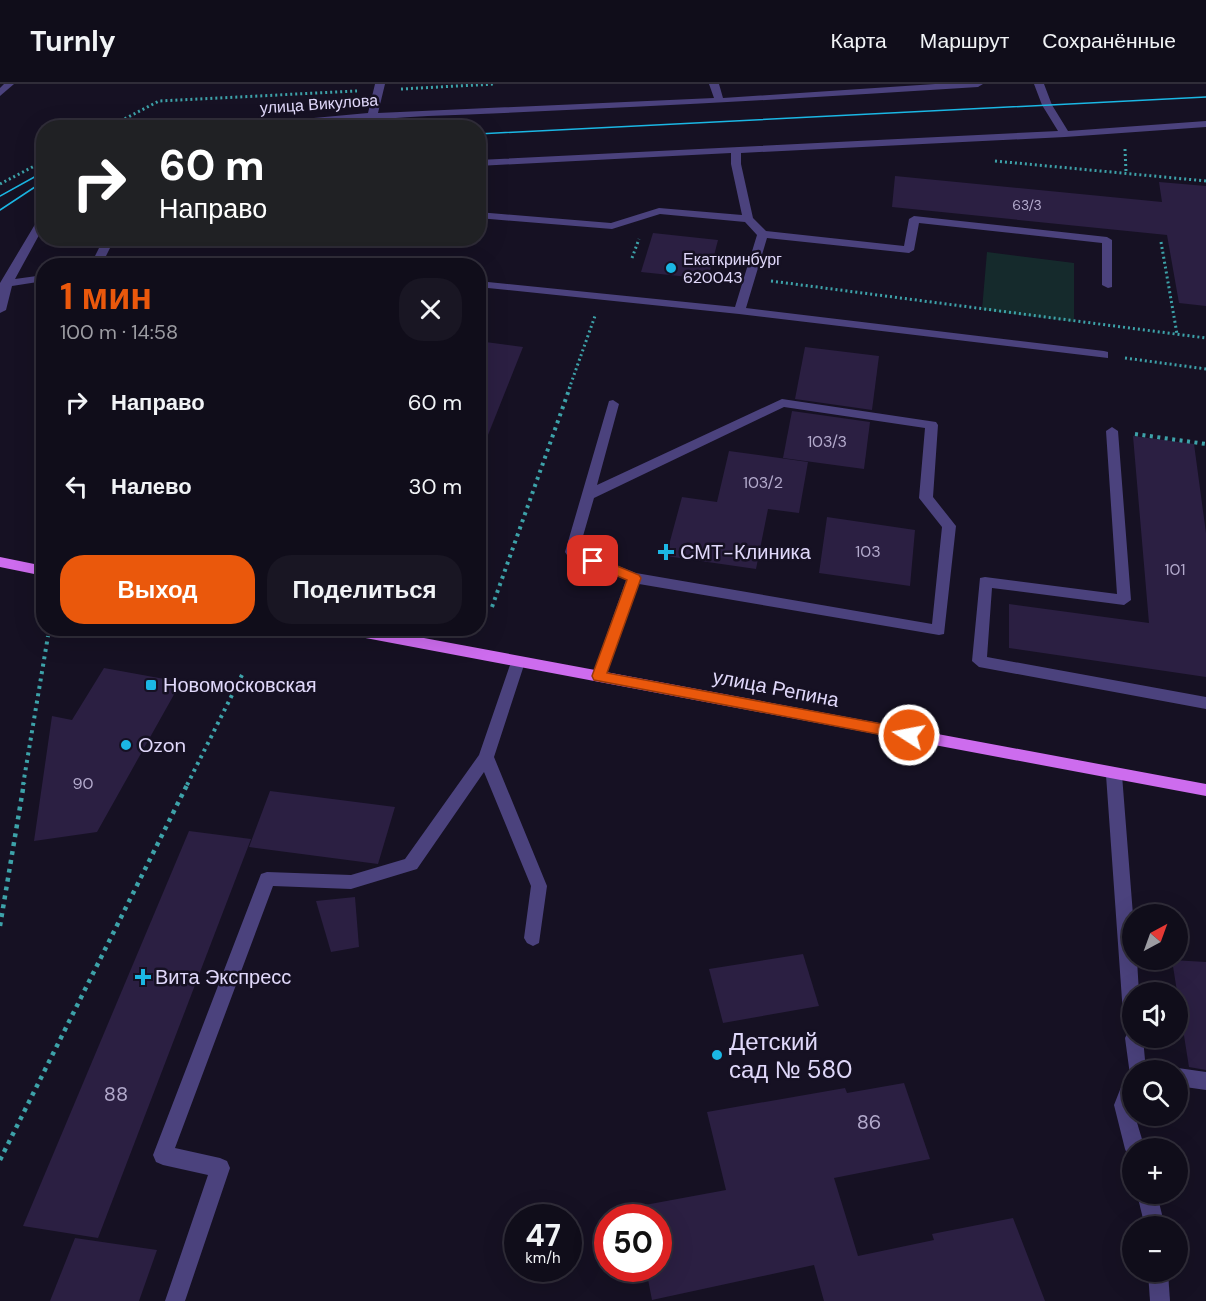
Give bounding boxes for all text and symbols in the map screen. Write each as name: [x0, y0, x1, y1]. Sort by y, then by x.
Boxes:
text: Turnly: [30, 23, 116, 60]
text: Карта: [831, 27, 887, 55]
text: Маршрут: [920, 27, 1009, 55]
text: Сохранённые: [1042, 27, 1176, 55]
street label: улица Викулова: [259, 89, 379, 119]
text: 60 m: [159, 138, 265, 193]
icon: right: [60, 144, 138, 222]
text: Направо: [159, 191, 267, 226]
house number: 63/3: [1012, 196, 1042, 214]
place label: Екаткринбург 620043: [683, 249, 782, 288]
marker: Екаткринбург 620043: [664, 261, 678, 275]
text: 1 мин: [60, 273, 152, 320]
button: close: [399, 278, 462, 341]
text: 100 m · 14:58: [60, 319, 178, 345]
icon: right: [60, 386, 93, 419]
text: Направо: [111, 388, 205, 417]
text: 60 m: [408, 388, 462, 417]
house number: 103/3: [807, 431, 847, 452]
icon: left: [60, 470, 93, 503]
text: Налево: [111, 472, 192, 501]
text: 30 m: [408, 472, 462, 501]
house number: 103/2: [743, 472, 783, 493]
pin: [567, 535, 618, 586]
place label: СМТ-Клиника: [680, 539, 812, 565]
house number: 103: [855, 541, 881, 562]
marker: СМТ-Клиника: [657, 543, 675, 561]
icon: arrive: [576, 544, 609, 577]
button: Выход: [60, 555, 255, 624]
button: Поделиться: [267, 555, 462, 624]
house number: 101: [1165, 559, 1185, 580]
street label: улица Репина: [711, 663, 842, 713]
place label: Новомосковская: [163, 672, 317, 698]
marker: Новомосковская: [144, 678, 158, 692]
position arrow: [877, 703, 941, 767]
place label: Ozon: [138, 732, 186, 758]
marker: Ozon: [119, 738, 133, 752]
house number: 90: [73, 773, 94, 794]
north arrow: [1122, 904, 1188, 970]
map controls: [1122, 904, 1188, 1282]
place label: Вита Экспресс: [155, 964, 291, 990]
marker: Вита Экспресс: [136, 970, 150, 984]
button: sound: [1122, 982, 1188, 1048]
place label: Детский сад № 580: [729, 1026, 853, 1085]
marker: Детский сад № 580: [710, 1048, 724, 1062]
button: search: [1122, 1060, 1188, 1126]
house number: 88: [104, 1081, 128, 1107]
house number: 86: [857, 1109, 881, 1135]
button: +: [1122, 1138, 1188, 1204]
speed limit sign: 50: [594, 1204, 672, 1282]
text: 47: [525, 1216, 561, 1255]
button: −: [1122, 1216, 1188, 1282]
text: km/h: [525, 1248, 561, 1268]

